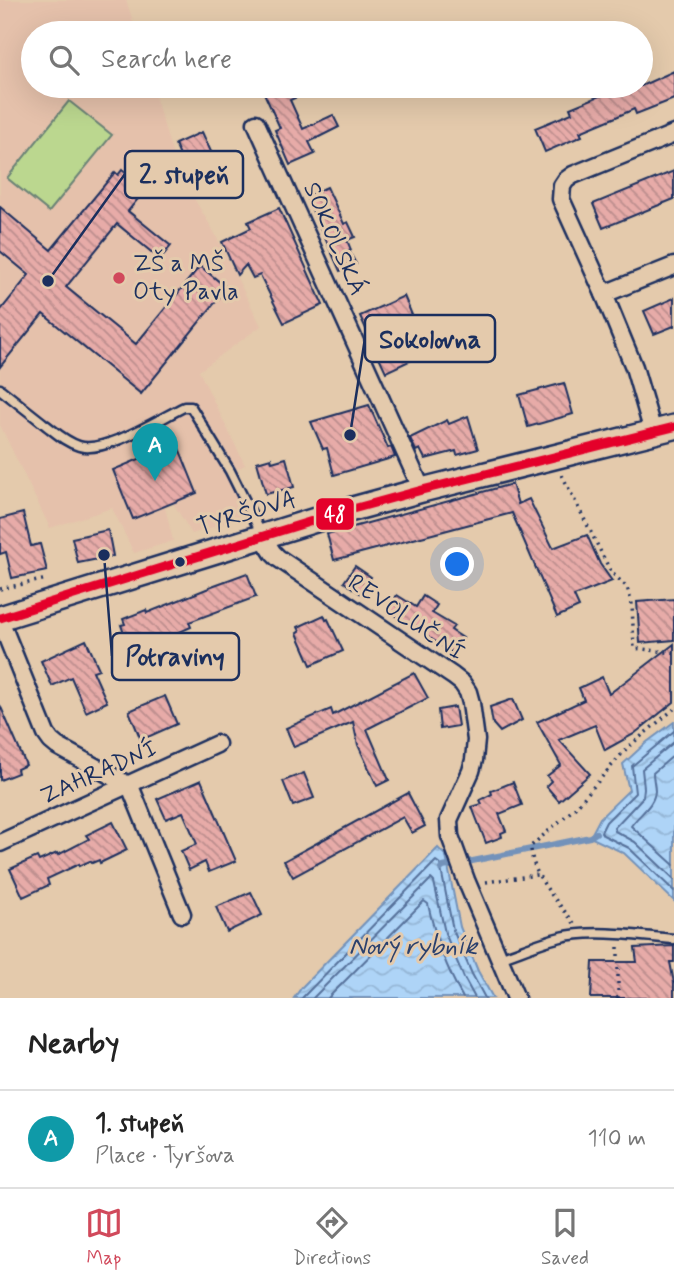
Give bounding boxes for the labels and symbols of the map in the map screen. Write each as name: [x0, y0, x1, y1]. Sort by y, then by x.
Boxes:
callout: 2. stupeň: [125, 151, 243, 198]
text: 2. stupeň: [139, 159, 229, 193]
street label: SOKOLSKÁ: [295, 177, 374, 301]
place label: ZŠ a MŠ Oty Pavla: [133, 249, 239, 308]
marker: ZŠ a MŠ Oty Pavla: [111, 270, 127, 286]
callout: Sokolovna: [365, 315, 495, 362]
text: Sokolovna: [379, 324, 481, 358]
pin: A: [132, 423, 178, 481]
street label: TYRŠOVA: [193, 484, 301, 544]
line badge: 48: [315, 497, 355, 531]
text: 48: [324, 503, 346, 528]
your location: [440, 547, 474, 581]
unlabelled marker: [173, 555, 187, 569]
street label: REVOLUČNÍ: [342, 567, 471, 668]
callout: Potraviny: [112, 633, 239, 680]
text: Potraviny: [125, 641, 225, 675]
street label: ZAHRADNÍ: [35, 733, 162, 813]
water label: Nový rybník: [349, 930, 479, 964]

